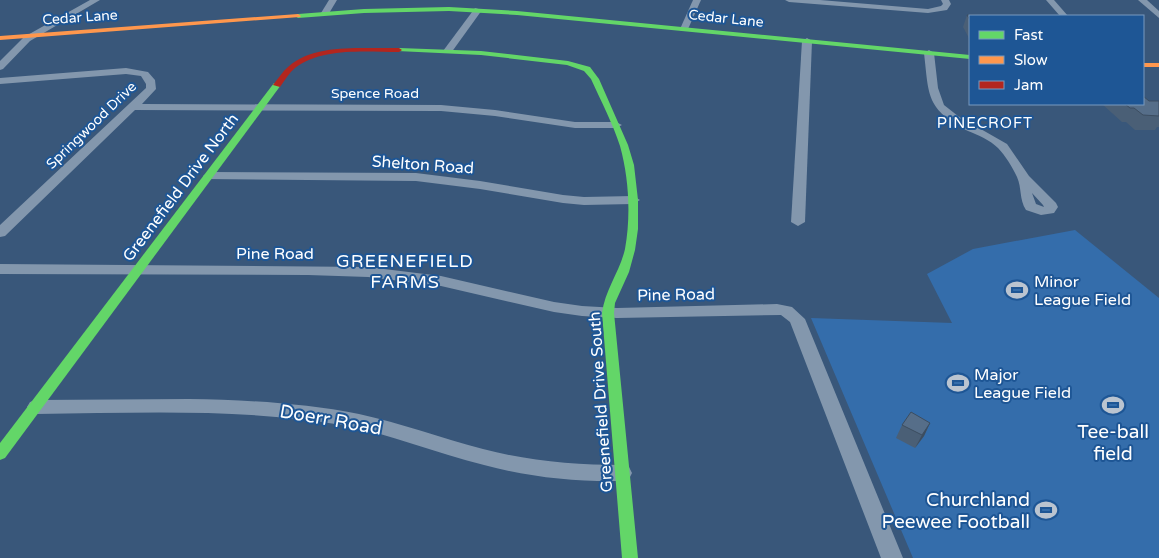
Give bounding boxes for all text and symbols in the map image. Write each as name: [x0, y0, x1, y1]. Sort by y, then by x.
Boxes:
street label: Cedar Lane: [42, 6, 118, 29]
street label: Cedar Lane: [688, 6, 764, 31]
legend: [969, 15, 1144, 105]
text: Fast: [1014, 26, 1044, 44]
text: Slow: [1014, 51, 1048, 69]
text: Jam: [1014, 76, 1043, 94]
street label: Springwood Drive: [43, 78, 140, 173]
street label: Spence Road: [331, 85, 419, 102]
street label: Greenefield Drive North: [119, 110, 243, 266]
district label: PINECROFT: [937, 114, 1033, 132]
street label: Shelton Road: [371, 151, 475, 179]
street label: Pine Road: [236, 244, 314, 264]
district label: GREENEFIELD FARMS: [336, 250, 474, 293]
place label: Minor League Field: [1034, 272, 1131, 310]
sports icon: Minor League Field: [1004, 277, 1030, 303]
street label: Pine Road: [637, 284, 715, 306]
street label: Greenefield Drive South: [585, 311, 617, 493]
place label: Major League Field: [974, 365, 1071, 403]
sports icon: Major League Field: [945, 370, 971, 396]
sports icon: Tee-ball field: [1100, 392, 1126, 418]
street label: Doerr Road: [278, 400, 384, 440]
place label: Tee-ball field: [1077, 421, 1149, 465]
place label: Churchland Peewee Football: [882, 489, 1030, 533]
sports icon: Churchland Peewee Football: [1033, 497, 1059, 523]

